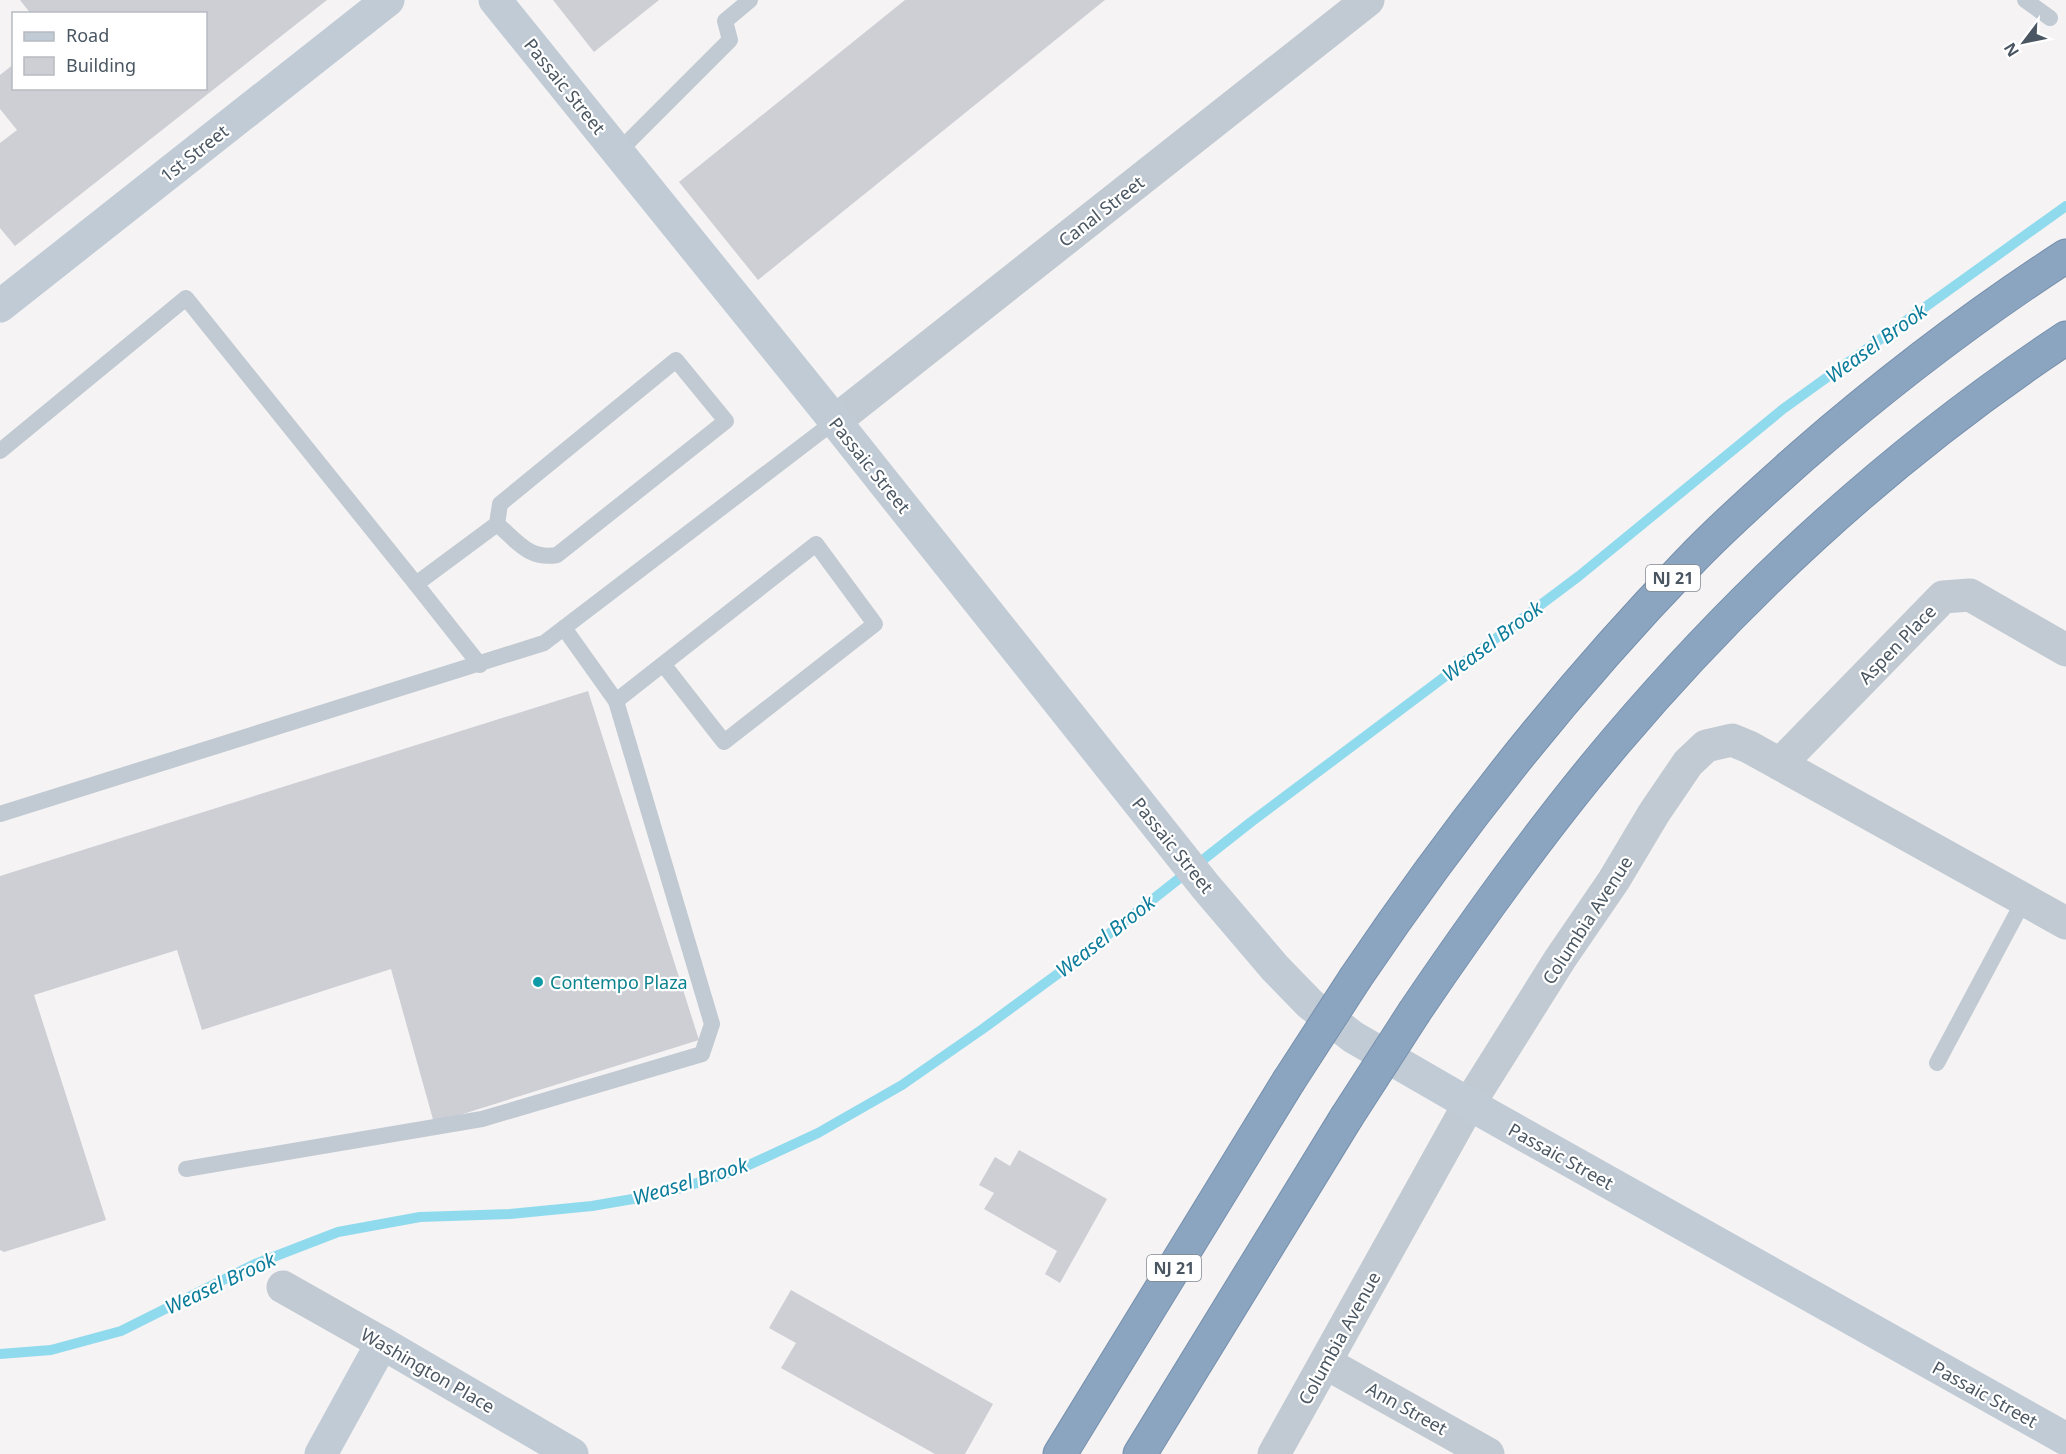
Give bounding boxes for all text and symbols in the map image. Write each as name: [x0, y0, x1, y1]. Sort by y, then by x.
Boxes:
legend: [12, 12, 207, 90]
north arrow: [1994, 12, 2054, 72]
text: Road: [66, 23, 109, 47]
street label: Passaic Street: [519, 33, 611, 139]
text: N: [1999, 39, 2024, 61]
text: Building: [66, 53, 136, 77]
street label: 1st Street: [155, 119, 233, 187]
street label: Canal Street: [1053, 170, 1149, 252]
water label: Weasel Brook: [1820, 296, 1933, 389]
street label: Passaic Street: [824, 412, 916, 518]
road number: NJ 21: [1646, 565, 1700, 591]
water label: Weasel Brook: [1436, 594, 1549, 688]
street label: Aspen Place: [1853, 599, 1941, 689]
street label: Passaic Street: [1127, 792, 1219, 898]
street label: Columbia Avenue: [1536, 851, 1638, 989]
water label: Weasel Brook: [1050, 888, 1161, 983]
place label: Contempo Plaza: [550, 970, 688, 994]
marker: Contempo Plaza: [531, 975, 545, 989]
street label: Passaic Street: [1504, 1117, 1618, 1195]
water label: Weasel Brook: [629, 1150, 752, 1211]
water label: Weasel Brook: [160, 1245, 281, 1320]
road number: NJ 21: [1147, 1255, 1201, 1281]
street label: Columbia Avenue: [1292, 1267, 1386, 1409]
street label: Washington Place: [357, 1322, 499, 1418]
street label: Passaic Street: [1928, 1355, 2042, 1433]
street label: Ann Street: [1362, 1376, 1452, 1440]

